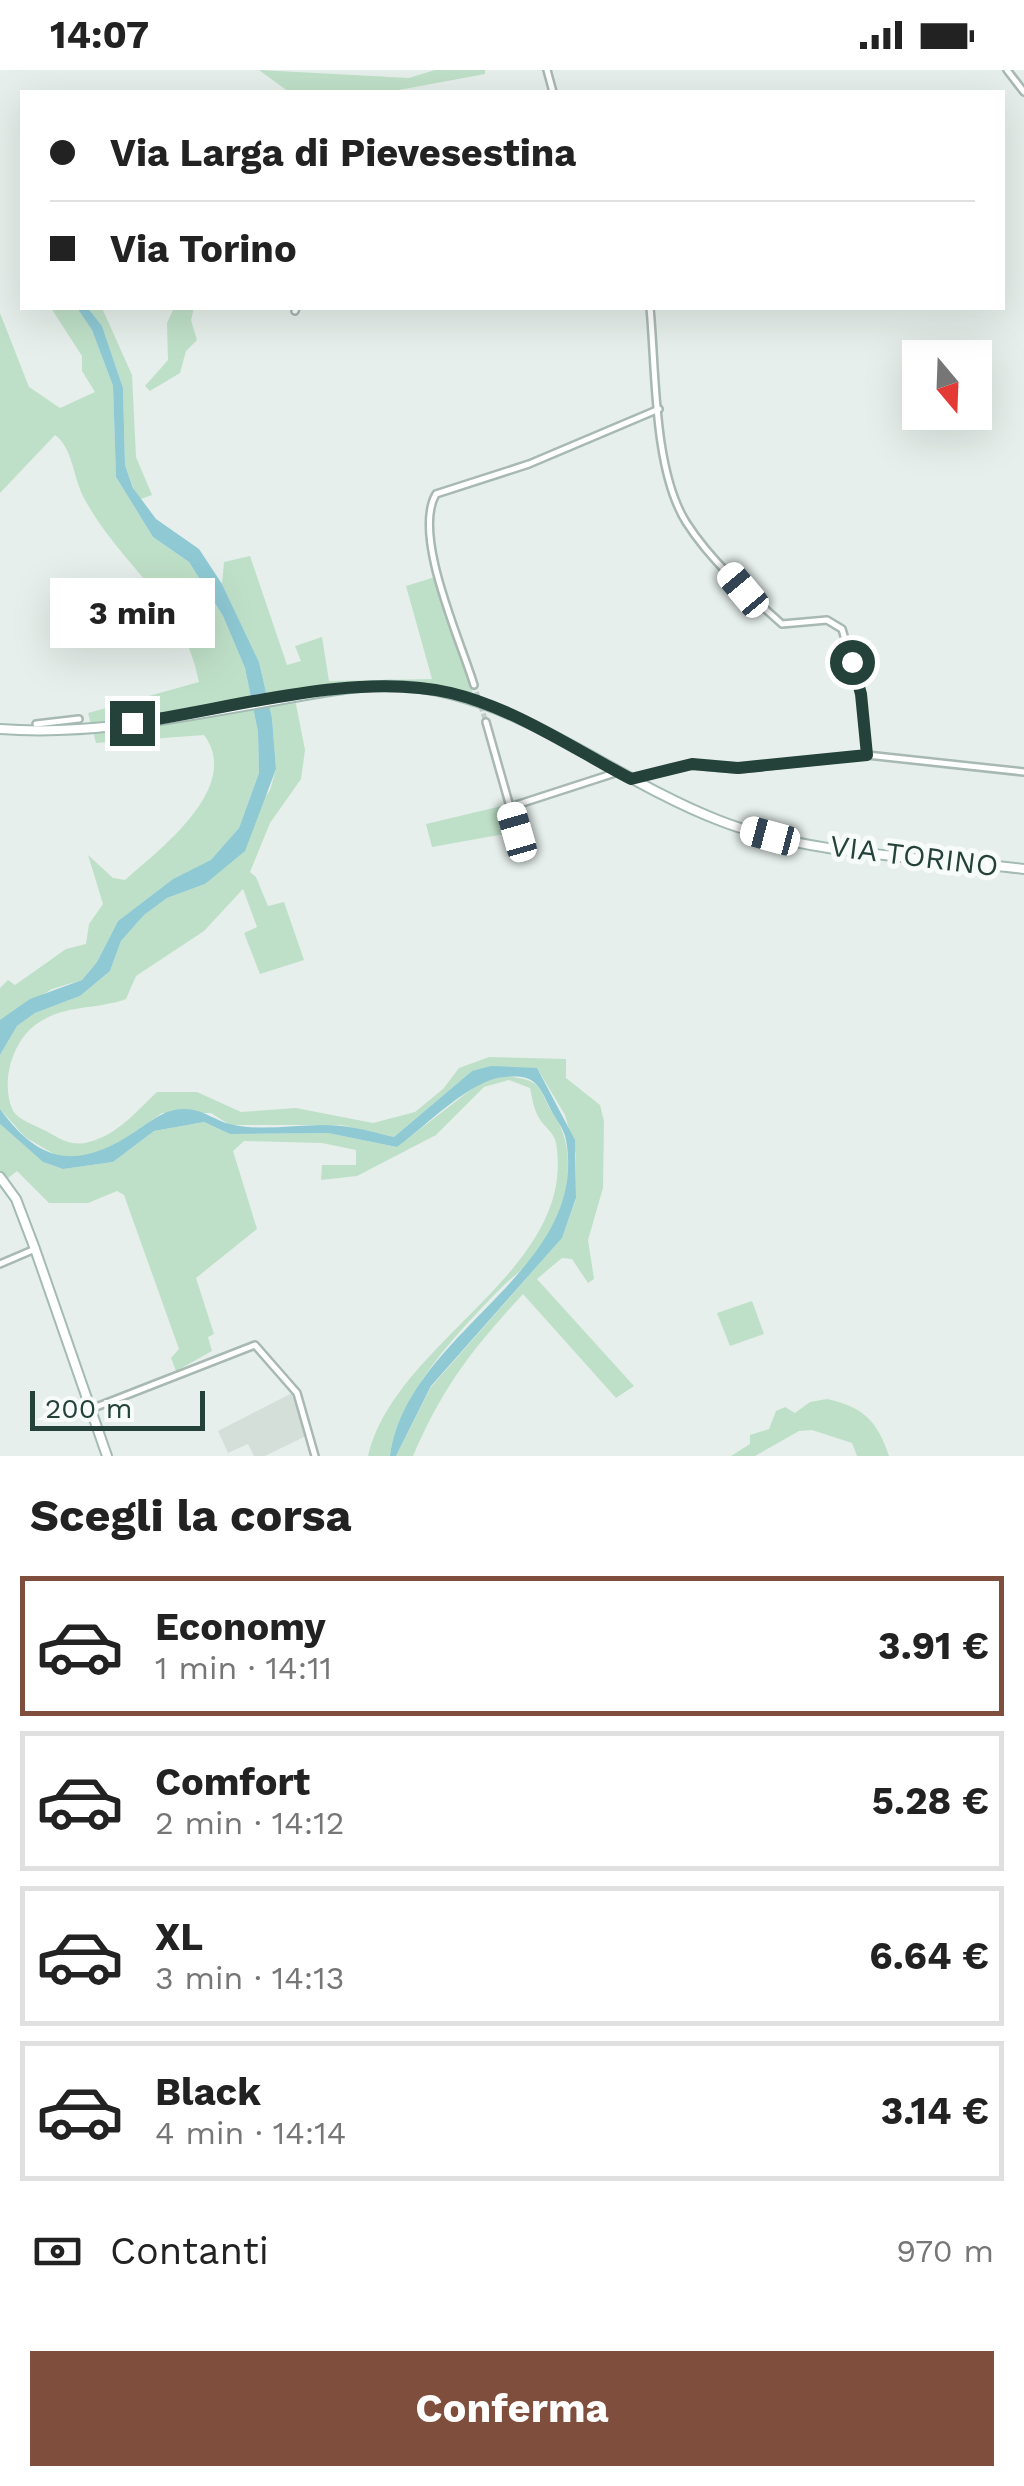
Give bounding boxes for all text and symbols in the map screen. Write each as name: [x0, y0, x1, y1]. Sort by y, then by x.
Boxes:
text: 14:07: [50, 13, 149, 57]
text: Via Larga di Pievesestina: [110, 131, 576, 175]
text: Via Torino: [110, 227, 297, 271]
north arrow: [902, 340, 992, 430]
map controls: [902, 340, 992, 430]
car: [712, 557, 774, 623]
callout: 3 min: [49, 578, 214, 648]
text: 3 min: [89, 594, 176, 632]
route start: [830, 640, 875, 685]
route end: [110, 701, 155, 746]
car: [494, 799, 540, 865]
car: [737, 814, 803, 858]
street label: VIA TORINO: [828, 828, 1000, 883]
scale bar: [30, 1386, 205, 1430]
text: 200 m: [45, 1392, 132, 1425]
text: Scegli la corsa: [30, 1489, 352, 1542]
icon: car: [35, 1601, 125, 1691]
text: Economy: [155, 1605, 326, 1649]
text: 3.91 €: [878, 1624, 989, 1668]
text: 1 min · 14:11: [155, 1649, 332, 1687]
icon: car: [35, 1756, 125, 1846]
text: Comfort: [155, 1760, 310, 1804]
text: 5.28 €: [872, 1779, 989, 1823]
text: 2 min · 14:12: [155, 1804, 344, 1842]
icon: car: [35, 1911, 125, 2001]
text: XL: [155, 1915, 203, 1959]
text: 6.64 €: [869, 1934, 989, 1978]
text: 3 min · 14:13: [155, 1959, 344, 1997]
icon: car: [35, 2066, 125, 2156]
text: Black: [155, 2070, 261, 2114]
text: 3.14 €: [881, 2089, 989, 2133]
text: 4 min · 14:14: [155, 2114, 346, 2152]
icon: cash: [30, 2224, 85, 2279]
text: Contanti: [110, 2229, 269, 2273]
text: 970 m: [896, 2232, 994, 2270]
button: Conferma: [30, 2351, 994, 2466]

